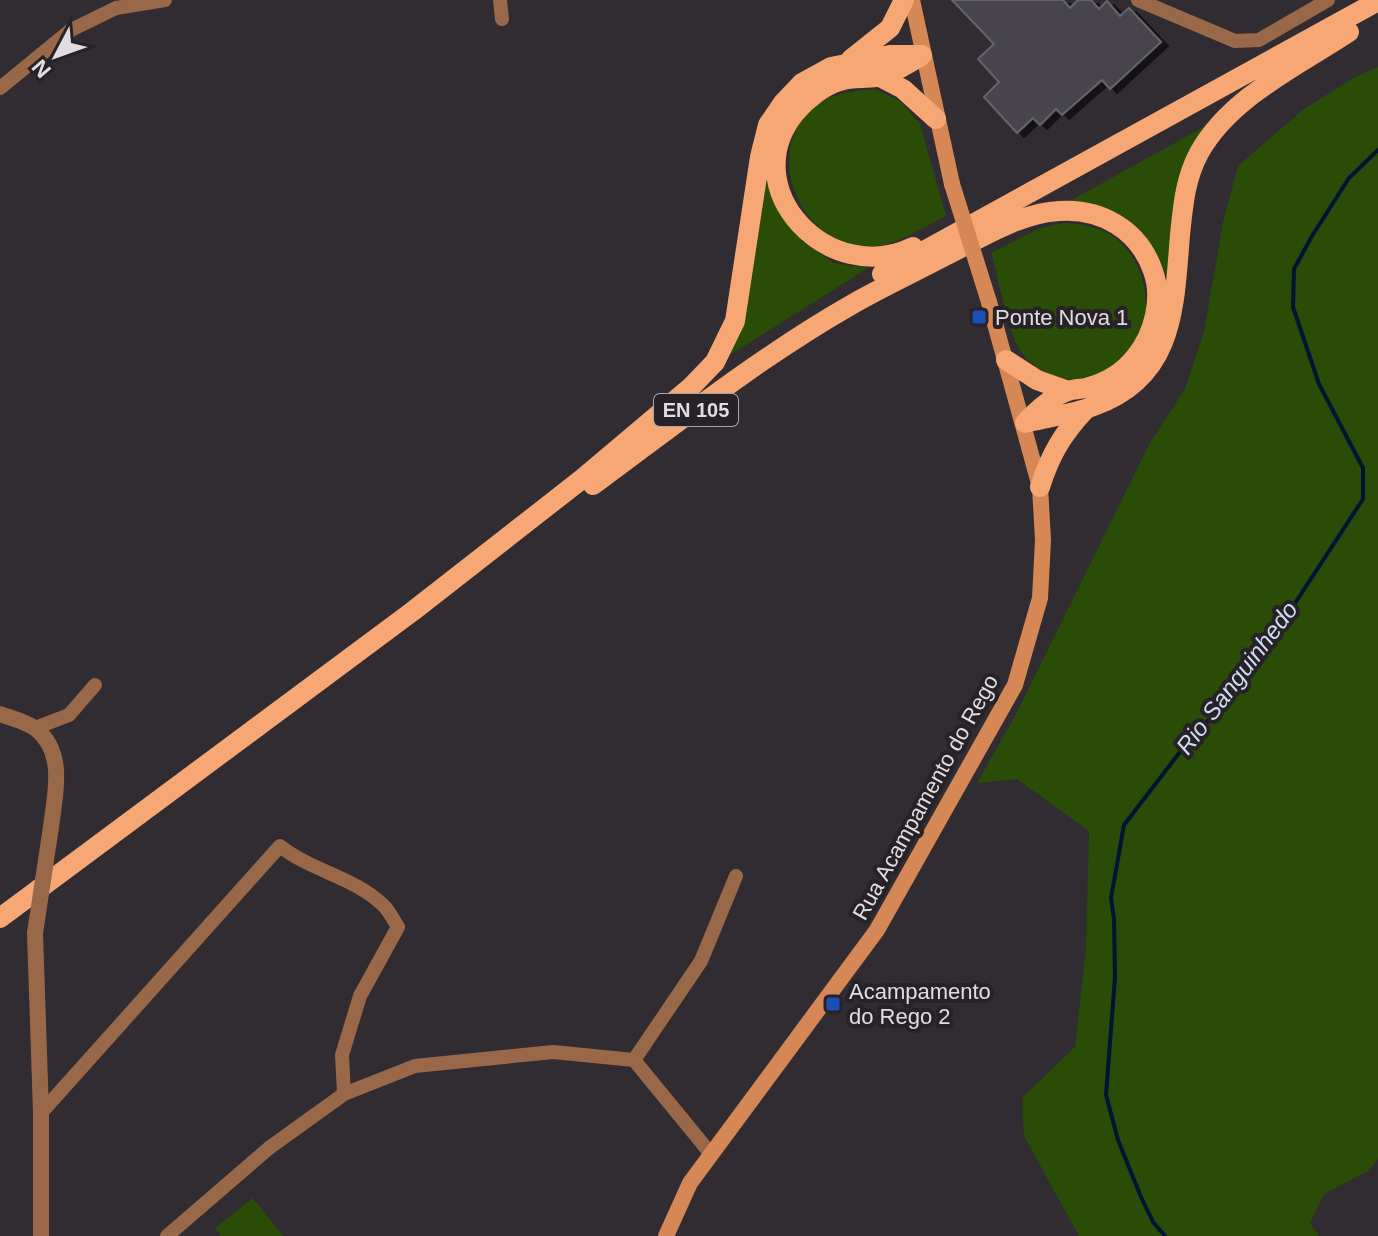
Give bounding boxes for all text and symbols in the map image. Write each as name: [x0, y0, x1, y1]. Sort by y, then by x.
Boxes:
north arrow: [16, 16, 96, 96]
text: N: [27, 55, 56, 83]
place label: Ponte Nova 1: [995, 305, 1128, 330]
marker: Ponte Nova 1: [970, 308, 988, 326]
road number: EN 105: [654, 394, 738, 426]
water label: Rio Sanguinhedo: [1170, 596, 1303, 759]
street label: Rua Acampamento do Rego: [848, 670, 1003, 924]
place label: Acampamento do Rego 2: [849, 979, 991, 1029]
marker: Acampamento do Rego 2: [824, 995, 842, 1013]

